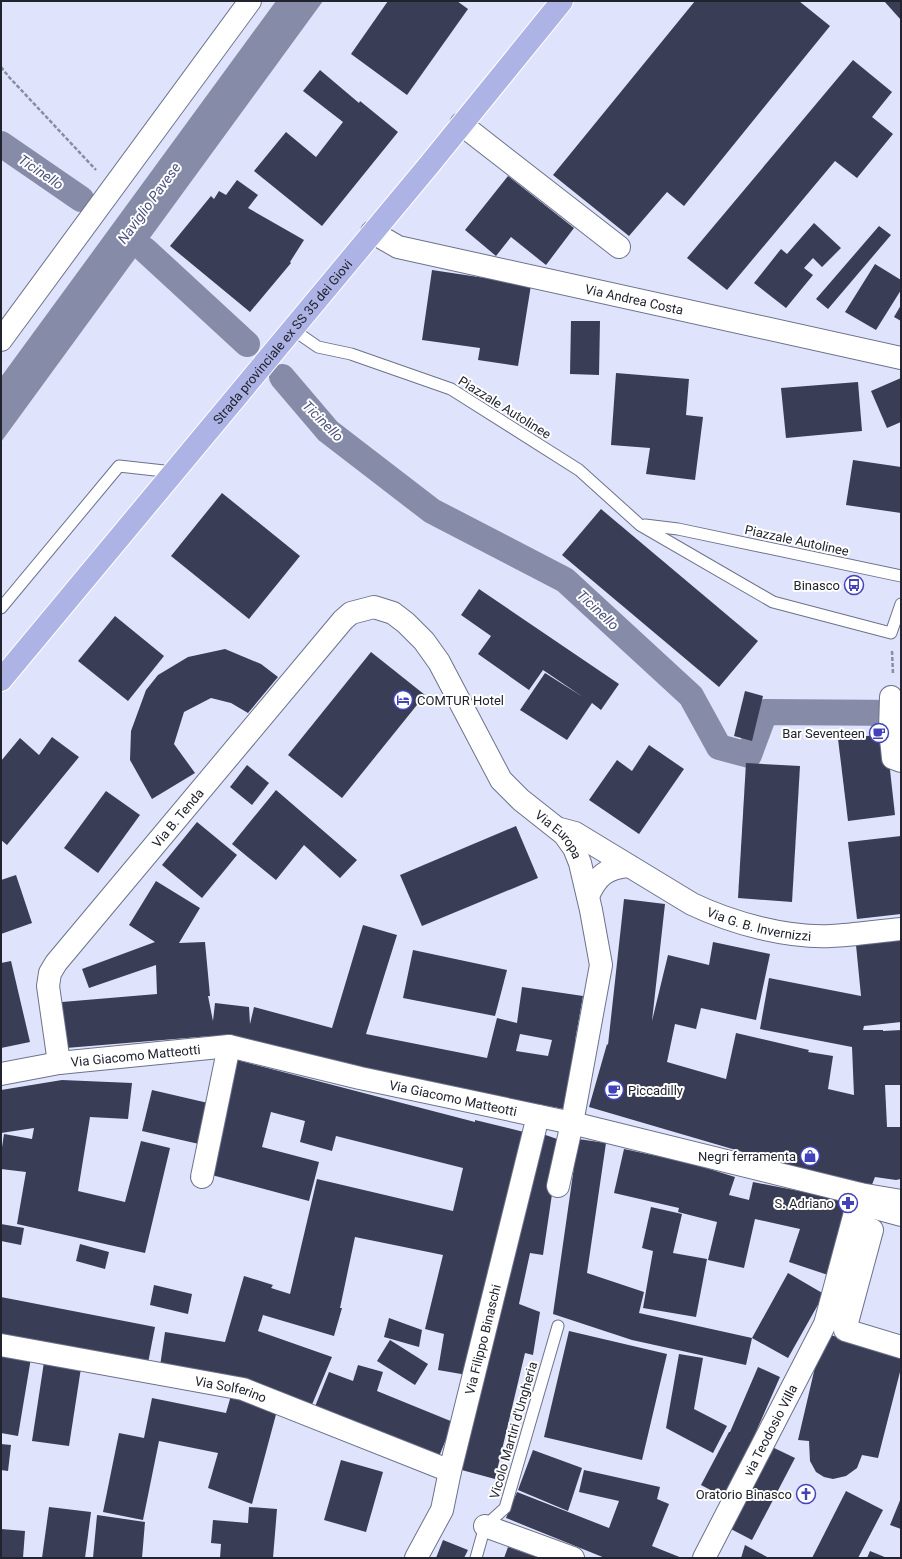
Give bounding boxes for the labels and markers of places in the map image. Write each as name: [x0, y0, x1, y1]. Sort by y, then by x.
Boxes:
bus stop icon: Binasco: [843, 574, 865, 596]
place label: Binasco: [794, 578, 840, 593]
hotel icon: COMTUR Hotel: [392, 689, 414, 711]
place label: COMTUR Hotel: [417, 693, 504, 708]
cafe icon: Bar Seventeen: [868, 722, 890, 744]
place label: Bar Seventeen: [782, 726, 865, 741]
cafe icon: Piccadilly: [603, 1079, 625, 1101]
place label: Piccadilly: [628, 1083, 683, 1098]
shop icon: Negri ferramenta: [799, 1145, 821, 1167]
place label: Negri ferramenta: [698, 1149, 796, 1164]
pharmacy icon: S. Adriano: [837, 1192, 859, 1214]
place label: S. Adriano: [775, 1196, 834, 1211]
church icon: Oratorio Binasco: [795, 1483, 817, 1505]
place label: Oratorio Binasco: [696, 1487, 792, 1502]

